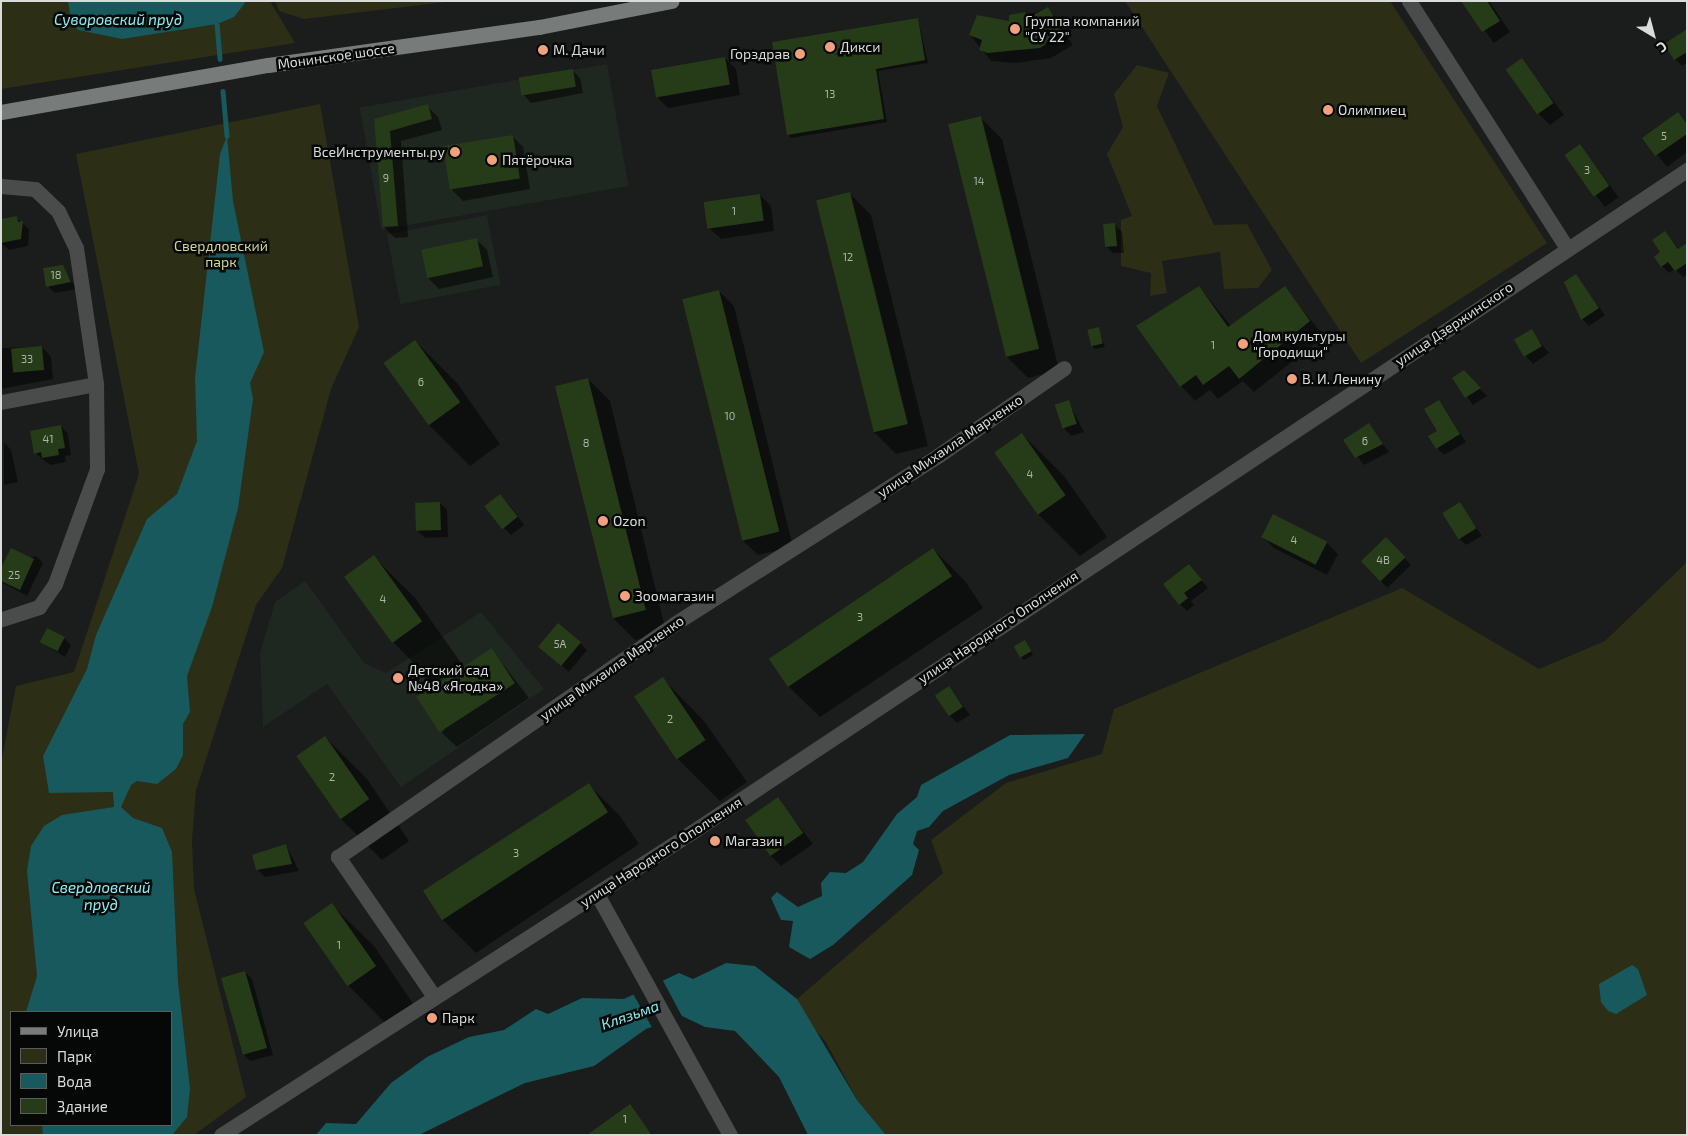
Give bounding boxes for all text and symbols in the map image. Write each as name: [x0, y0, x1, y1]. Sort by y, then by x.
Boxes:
north arrow: [1628, 10, 1678, 60]
water label: Суворовский пруд: [54, 11, 182, 29]
place label: Группа компаний "СУ 22": [1025, 13, 1140, 46]
marker: Группа компаний "СУ 22": [1009, 23, 1021, 35]
text: С: [1654, 38, 1671, 57]
street label: Монинское шоссе: [276, 39, 396, 73]
place label: Дикси: [840, 39, 880, 55]
marker: Дикси: [824, 41, 836, 53]
place label: М. Дачи: [553, 42, 605, 58]
marker: М. Дачи: [537, 44, 549, 56]
place label: Горздрав: [730, 46, 790, 62]
marker: Горздрав: [794, 48, 806, 60]
house number: 13: [825, 87, 835, 101]
place label: Олимпиец: [1338, 102, 1406, 118]
marker: Олимпиец: [1322, 104, 1334, 116]
house number: 5: [1661, 129, 1667, 143]
place label: ВсеИнструменты.ру: [313, 144, 445, 160]
marker: ВсеИнструменты.ру: [449, 146, 461, 158]
place label: Пятёрочка: [502, 152, 572, 168]
marker: Пятёрочка: [486, 154, 498, 166]
house number: 3: [1584, 163, 1590, 177]
house number: 9: [383, 171, 389, 185]
house number: 14: [973, 174, 985, 188]
house number: 1: [732, 204, 736, 218]
park label: Свердловский парк: [174, 238, 268, 270]
house number: 12: [843, 250, 853, 264]
house number: 18: [50, 268, 62, 282]
street label: улица Дзержинского: [1392, 278, 1516, 370]
place label: Дом культуры "Городищи": [1253, 328, 1346, 361]
house number: 1: [1211, 338, 1215, 352]
marker: Дом культуры "Городищи": [1237, 338, 1249, 350]
house number: 33: [21, 352, 33, 366]
place label: В. И. Ленину: [1302, 371, 1382, 387]
marker: В. И. Ленину: [1286, 373, 1298, 385]
house number: 6: [418, 375, 424, 389]
street label: улица Михаила Марченко: [874, 391, 1026, 501]
house number: 10: [724, 409, 736, 423]
house number: 41: [42, 432, 54, 446]
house number: 6: [1362, 434, 1368, 448]
house number: 8: [583, 436, 589, 450]
house number: 4: [1027, 467, 1033, 481]
place label: Ozon: [613, 513, 646, 529]
marker: Ozon: [597, 515, 609, 527]
house number: 4: [1291, 533, 1297, 547]
house number: 4В: [1376, 553, 1390, 567]
street label: улица Народного Ополчения: [915, 567, 1081, 687]
house number: 25: [8, 568, 20, 582]
place label: Зоомагазин: [635, 588, 714, 604]
marker: Зоомагазин: [619, 590, 631, 602]
house number: 4: [380, 592, 386, 606]
house number: 3: [857, 610, 863, 624]
street label: улица Михаила Марченко: [537, 612, 687, 724]
house number: 5А: [554, 637, 566, 651]
place label: Детский сад №48 «Ягодка»: [408, 662, 503, 694]
marker: Детский сад №48 «Ягодка»: [392, 672, 404, 684]
house number: 2: [667, 712, 673, 726]
house number: 2: [329, 770, 335, 784]
street label: улица Народного Ополчения: [577, 793, 745, 911]
place label: Магазин: [725, 833, 783, 849]
marker: Магазин: [709, 835, 721, 847]
house number: 3: [513, 846, 519, 860]
water label: Свердловский пруд: [51, 878, 151, 913]
house number: 1: [337, 938, 341, 952]
water label: Клязьма: [599, 997, 661, 1033]
place label: Парк: [442, 1010, 475, 1026]
legend: [10, 1011, 172, 1126]
marker: Парк: [426, 1012, 438, 1024]
text: Улица: [57, 1022, 99, 1040]
text: Парк: [57, 1047, 92, 1065]
text: Вода: [57, 1072, 92, 1090]
text: Здание: [57, 1097, 108, 1115]
house number: 1: [623, 1112, 627, 1126]

